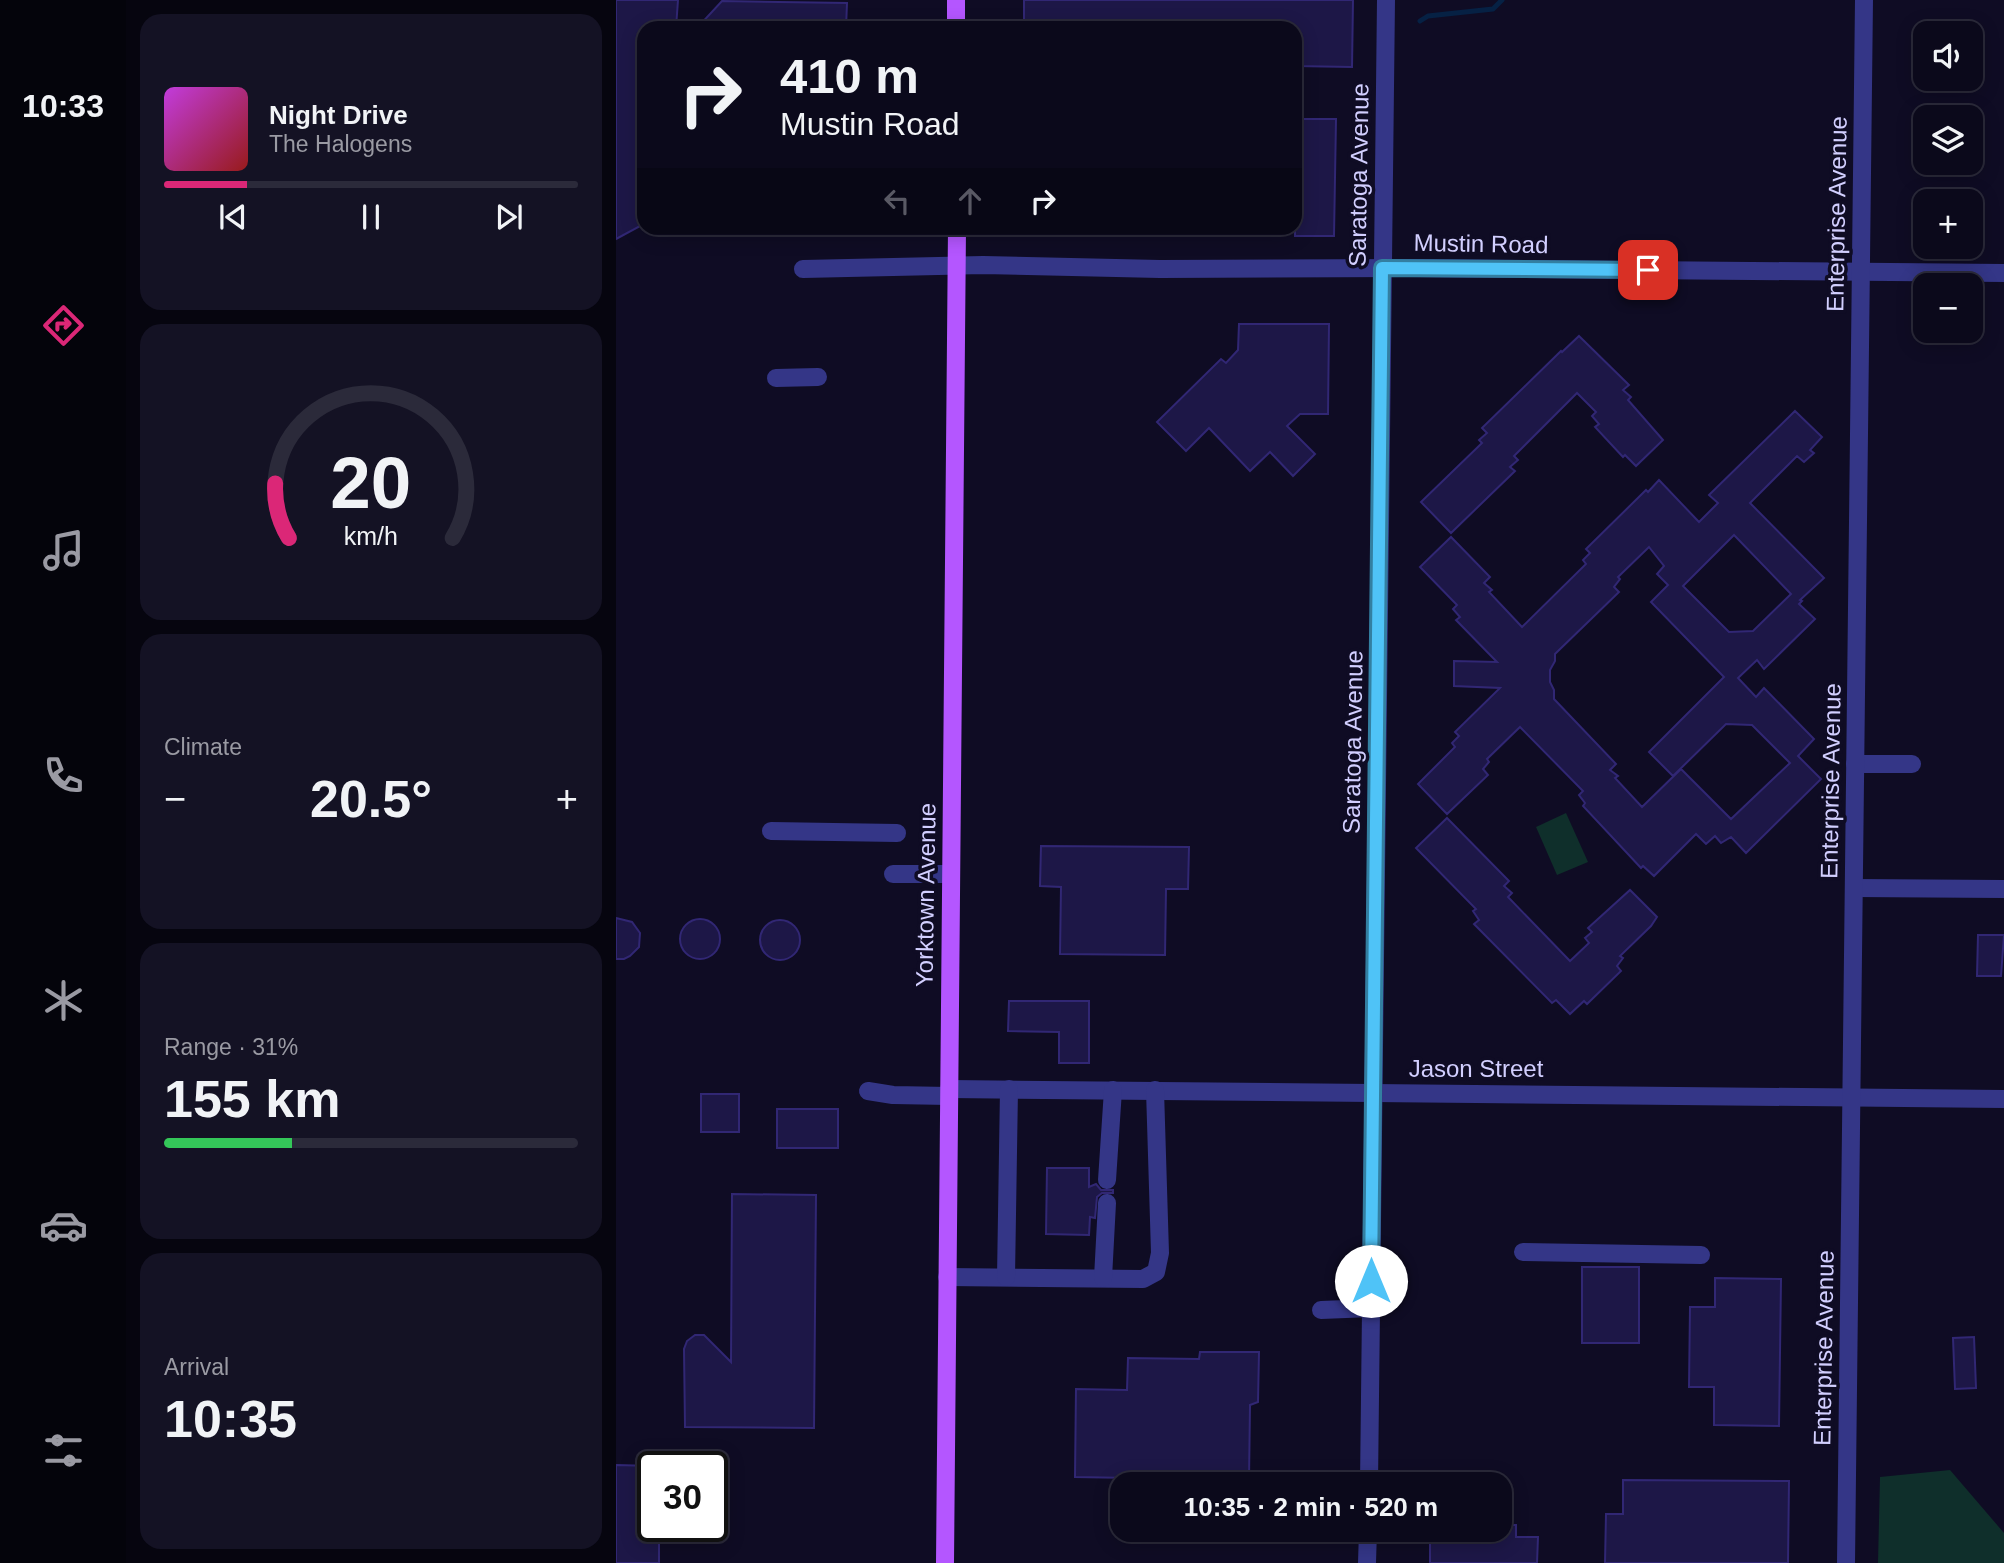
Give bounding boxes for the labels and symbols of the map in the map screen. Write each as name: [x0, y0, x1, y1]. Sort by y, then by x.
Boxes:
street label: Saratoga Avenue: [1343, 83, 1374, 267]
street label: Enterprise Avenue: [1821, 116, 1852, 312]
street label: Mustin Road: [1413, 229, 1549, 258]
pin: [1618, 240, 1678, 300]
street label: Saratoga Avenue: [1337, 650, 1368, 834]
street label: Enterprise Avenue: [1815, 683, 1846, 879]
street label: Yorktown Avenue: [910, 803, 941, 987]
street label: Jason Street: [1409, 1055, 1544, 1082]
position arrow: [1334, 1244, 1408, 1318]
street label: Enterprise Avenue: [1808, 1250, 1839, 1446]
speed limit sign: 30: [637, 1451, 728, 1542]

